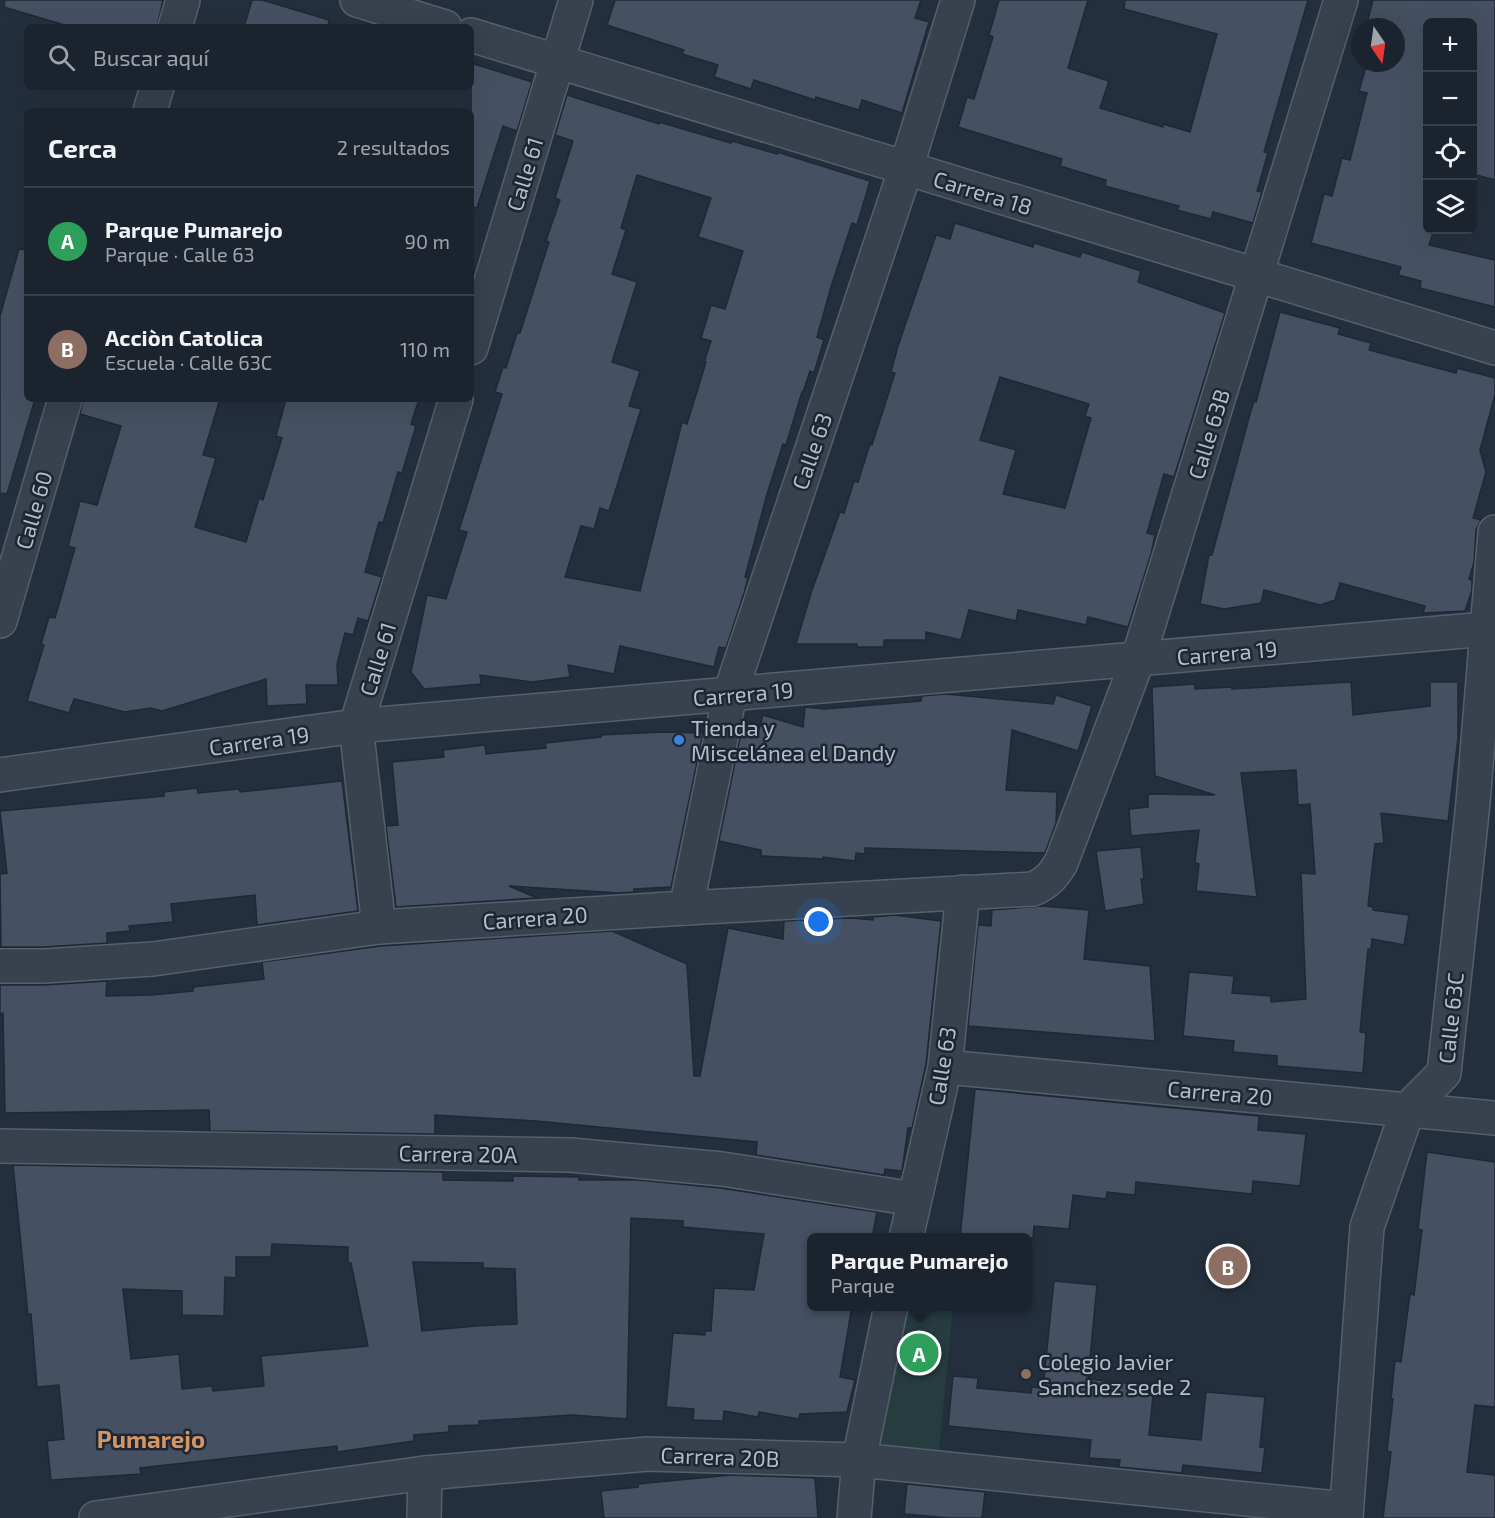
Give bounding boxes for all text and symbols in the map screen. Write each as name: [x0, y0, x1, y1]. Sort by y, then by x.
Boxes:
north arrow: [1351, 18, 1405, 72]
map controls: [1423, 18, 1477, 234]
button: +: [1423, 18, 1477, 72]
search box: [24, 24, 474, 90]
icon: search: [45, 41, 78, 74]
text: Buscar aquí: [93, 44, 209, 70]
button: −: [1423, 72, 1477, 126]
button: locate: [1423, 126, 1477, 180]
text: Cerca: [48, 132, 117, 163]
street label: Calle 61: [500, 134, 548, 214]
text: 2 resultados: [337, 135, 450, 159]
street label: Carrera 18: [931, 165, 1035, 219]
button: layers: [1423, 180, 1477, 234]
text: Parque Pumarejo: [105, 216, 283, 242]
text: A: [61, 229, 74, 253]
text: 90 m: [405, 229, 450, 253]
text: Parque · Calle 63: [105, 242, 255, 266]
text: Acciòn Catolica: [105, 324, 263, 350]
text: B: [61, 337, 74, 361]
text: 110 m: [400, 337, 450, 361]
text: Escuela · Calle 63C: [105, 350, 272, 374]
street label: Calle 63B: [1182, 386, 1234, 482]
street label: Calle 63: [786, 409, 836, 493]
street label: Calle 60: [9, 468, 57, 552]
street label: Calle 61: [353, 619, 401, 699]
street label: Carrera 19: [1176, 635, 1278, 669]
street label: Carrera 19: [692, 676, 794, 710]
place label: Tienda y Miscelánea el Dandy: [691, 714, 896, 765]
street label: Carrera 19: [207, 720, 311, 760]
marker: Tienda y Miscelánea el Dandy: [672, 733, 686, 747]
street label: Carrera 20: [482, 900, 588, 934]
your location: [804, 907, 833, 936]
street label: Calle 63C: [1432, 971, 1468, 1065]
street label: Calle 63: [922, 1025, 960, 1107]
street label: Carrera 20: [1166, 1074, 1274, 1110]
street label: Carrera 20A: [398, 1139, 518, 1167]
popup: [807, 1233, 1032, 1311]
pin: B: [1208, 1244, 1248, 1288]
text: Parque Pumarejo: [831, 1247, 1008, 1273]
text: Parque: [831, 1273, 895, 1297]
pin: A: [900, 1330, 938, 1376]
place label: Colegio Javier Sanchez sede 2: [1038, 1348, 1191, 1399]
marker: Colegio Javier Sanchez sede 2: [1019, 1367, 1033, 1381]
district label: Pumarejo: [97, 1424, 205, 1453]
street label: Carrera 20B: [660, 1441, 780, 1471]

